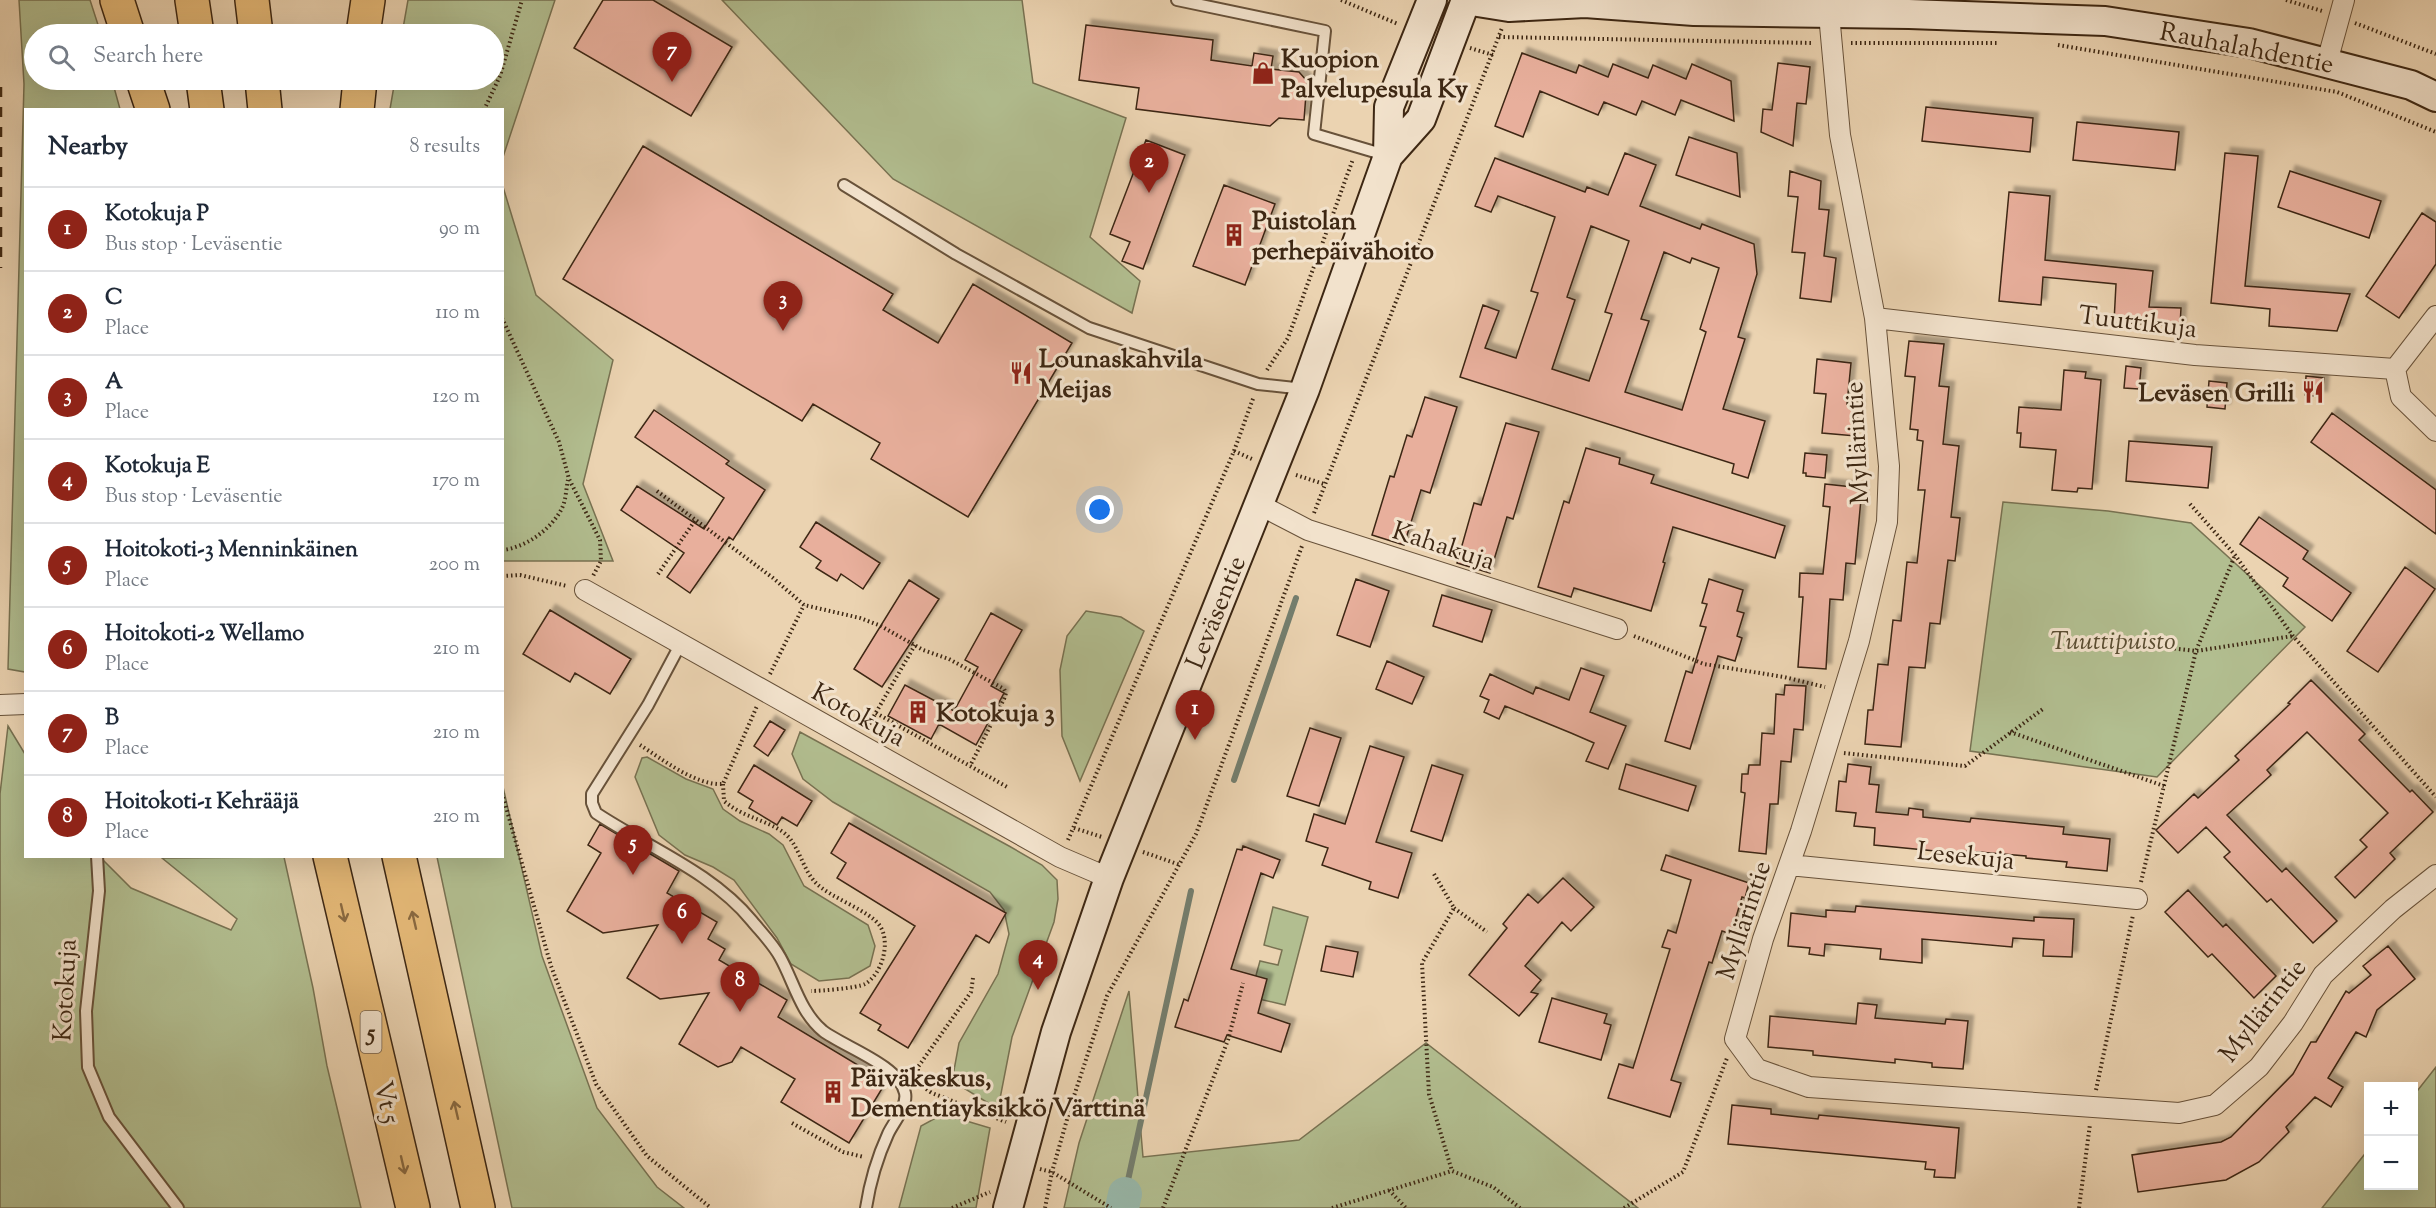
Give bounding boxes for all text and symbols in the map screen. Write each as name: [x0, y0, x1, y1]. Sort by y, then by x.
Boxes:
street label: Rauhalahdentie: [2156, 14, 2337, 84]
search box: [24, 24, 504, 90]
pin: 7: [652, 32, 692, 82]
icon: search: [45, 41, 78, 74]
text: Search here: [93, 41, 203, 73]
place label: Kuopion Palvelupesula Ky: [1281, 42, 1468, 109]
shop icon: Kuopion Palvelupesula Ky: [1250, 60, 1276, 86]
text: Nearby: [48, 129, 128, 166]
text: 8 results: [409, 133, 480, 162]
pin: 2: [1130, 144, 1168, 193]
text: Kotokuja P: [105, 199, 209, 231]
place label: Puistolan perhepäivähoito: [1252, 204, 1434, 271]
text: 1: [64, 215, 71, 244]
text: 90 m: [439, 215, 480, 244]
building icon: Puistolan perhepäivähoito: [1221, 222, 1247, 248]
text: Bus stop · Leväsentie: [105, 231, 283, 260]
pin: 3: [764, 282, 802, 331]
text: C: [105, 283, 123, 315]
street label: Tuuttikuja: [2076, 298, 2199, 349]
text: 2: [63, 299, 72, 328]
text: 110 m: [435, 299, 480, 328]
text: Place: [105, 315, 149, 344]
place label: Lounaskahvila Meijas: [1039, 342, 1203, 409]
restaurant icon: Lounaskahvila Meijas: [1008, 360, 1034, 386]
text: A: [105, 367, 123, 399]
place label: Leväsen Grilli: [2138, 376, 2296, 413]
restaurant icon: Leväsen Grilli: [2300, 379, 2326, 405]
street label: Myllärintie: [1837, 381, 1880, 505]
text: 3: [63, 383, 72, 412]
text: 120 m: [432, 383, 480, 412]
text: Place: [105, 399, 149, 428]
text: Kotokuja E: [105, 451, 210, 483]
text: 4: [62, 467, 73, 496]
text: 170 m: [432, 467, 480, 496]
text: Bus stop · Leväsentie: [105, 483, 283, 512]
your location: [1085, 495, 1114, 524]
street label: Kahakuja: [1387, 513, 1499, 581]
text: Hoitokoti-3 Menninkäinen: [105, 535, 358, 567]
text: 5: [64, 551, 71, 580]
text: 200 m: [429, 551, 480, 580]
street label: Leväsentie: [1178, 551, 1257, 675]
text: Place: [105, 567, 149, 596]
text: Hoitokoti-2 Wellamo: [105, 619, 304, 651]
park label: Tuuttipuisto: [2050, 624, 2176, 661]
text: 6: [63, 635, 72, 664]
text: 210 m: [433, 635, 480, 664]
text: Place: [105, 651, 149, 680]
street label: Kotokuja: [804, 675, 912, 757]
pin: 1: [1176, 690, 1214, 740]
place label: Kotokuja 3: [936, 696, 1055, 733]
building icon: Kotokuja 3: [905, 699, 931, 725]
text: B: [105, 703, 119, 735]
text: 7: [62, 719, 73, 748]
text: 210 m: [433, 719, 480, 748]
text: Place: [105, 735, 149, 764]
text: Hoitokoti-1 Kehrääjä: [105, 787, 299, 819]
text: 8: [63, 803, 73, 832]
text: 210 m: [433, 803, 480, 832]
text: Place: [105, 819, 149, 848]
pin: 5: [614, 826, 652, 875]
street label: Lesekuja: [1915, 834, 2016, 881]
street label: Myllärintie: [1709, 857, 1782, 985]
pin: 6: [662, 894, 702, 944]
one-way arrow: [338, 904, 350, 923]
one-way arrow: [407, 910, 419, 929]
street label: Kotokuja: [45, 938, 88, 1042]
pin: 4: [1018, 940, 1058, 990]
street label: Myllärintie: [2212, 952, 2316, 1071]
pin: 8: [720, 962, 760, 1012]
road number: 5: [360, 1011, 382, 1053]
place label: Päiväkeskus, Dementiayksikkö Värttinä: [851, 1061, 1146, 1128]
street label: Vt 5: [363, 1078, 408, 1128]
building icon: Päiväkeskus, Dementiayksikkö Värttinä: [820, 1079, 846, 1105]
map controls: [2364, 1082, 2418, 1190]
button: +: [2364, 1082, 2418, 1136]
one-way arrow: [450, 1101, 462, 1120]
button: −: [2364, 1136, 2418, 1190]
one-way arrow: [397, 1155, 409, 1174]

